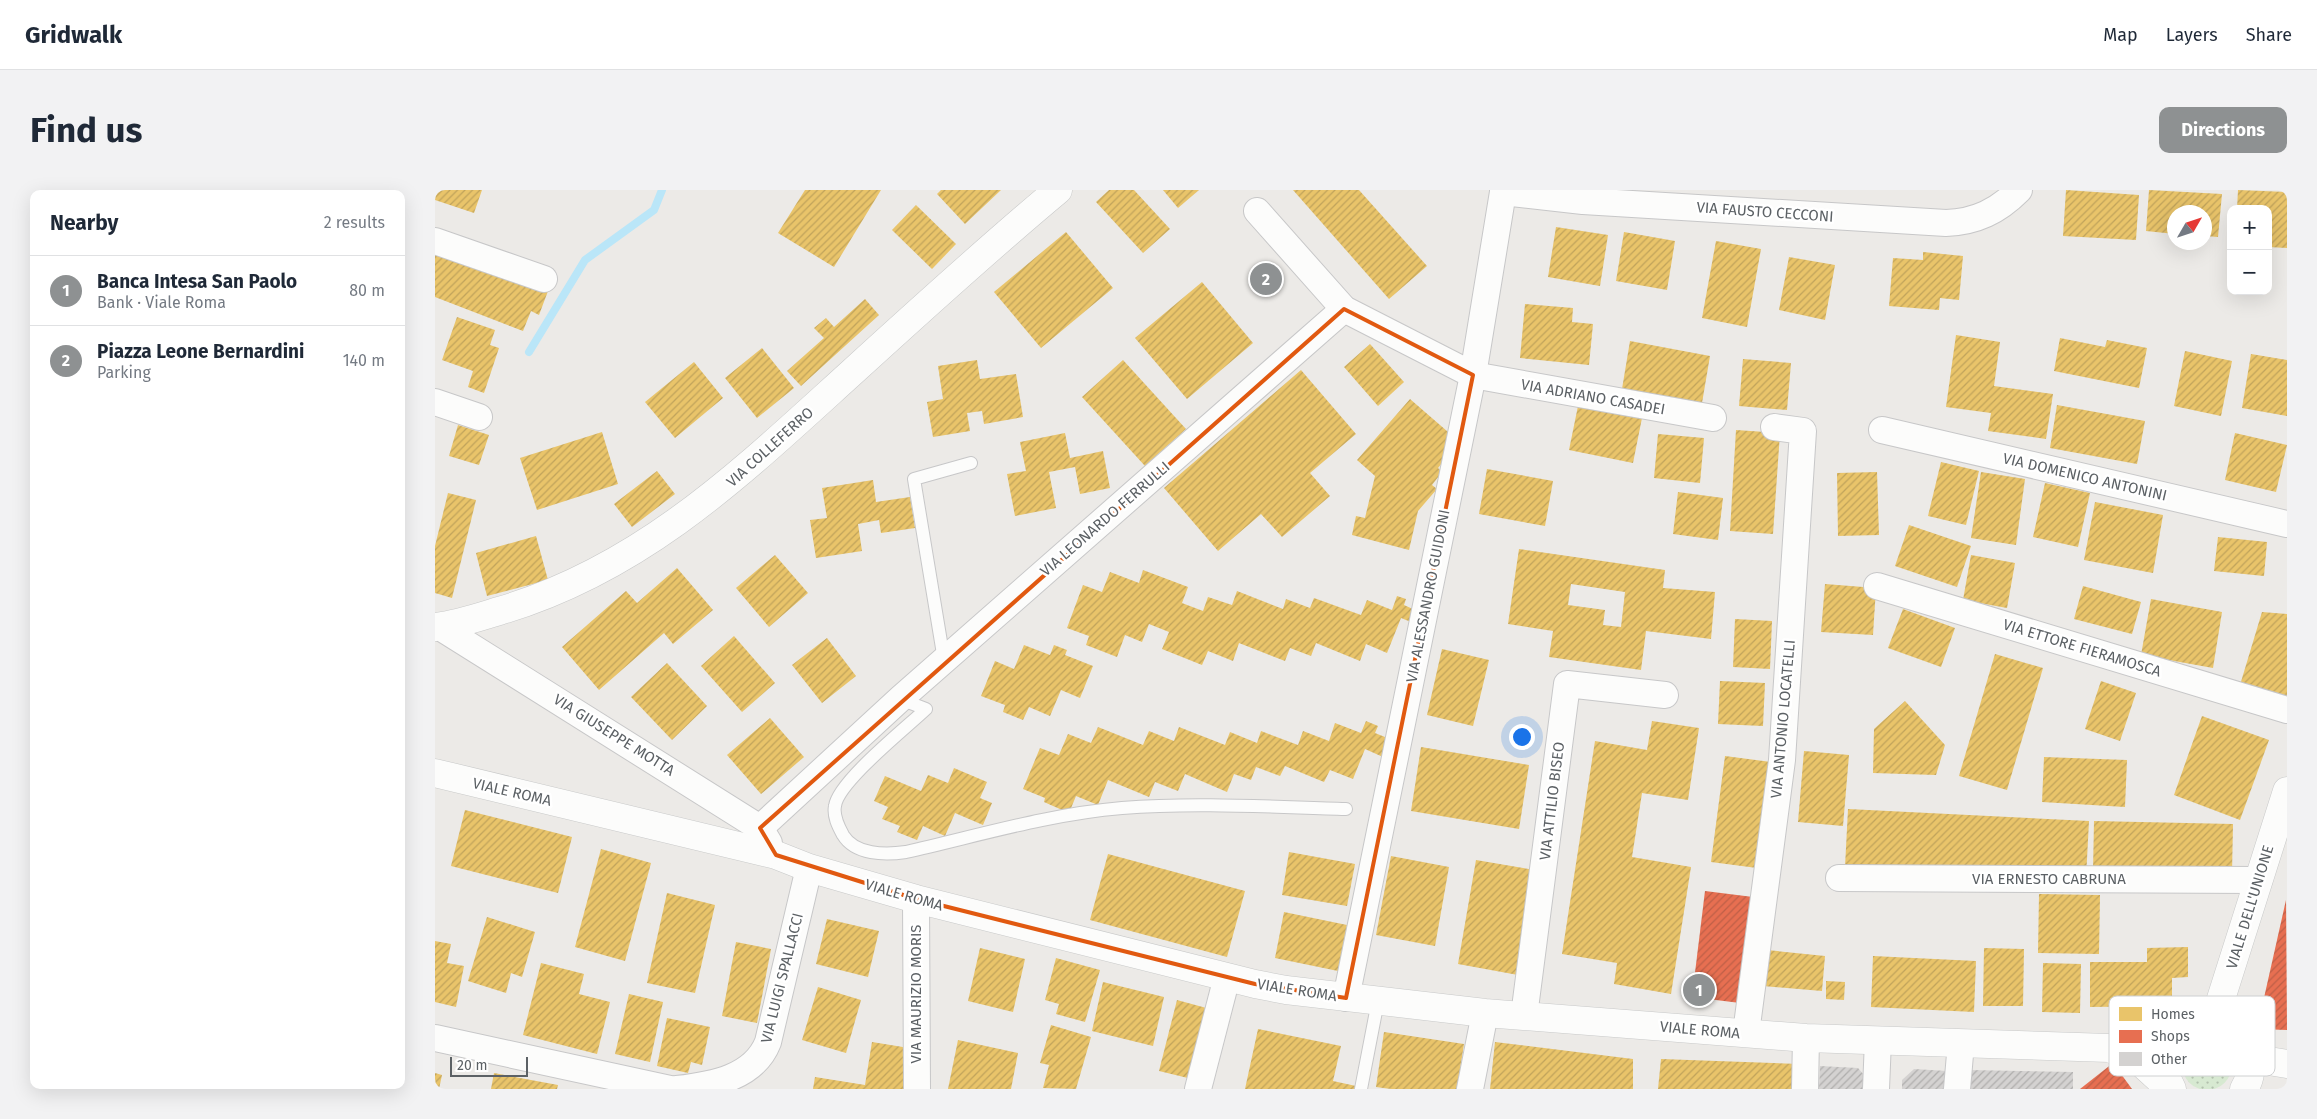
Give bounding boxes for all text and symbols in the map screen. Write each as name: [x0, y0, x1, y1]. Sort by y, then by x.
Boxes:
text: Gridwalk: [25, 21, 122, 49]
text: Map: [2103, 24, 2138, 46]
text: Layers: [2166, 24, 2218, 46]
text: Share: [2246, 24, 2292, 46]
button: Directions: [2159, 107, 2287, 153]
text: Find us: [30, 109, 142, 151]
street label: VIA FAUSTO CECCONI: [1696, 198, 1834, 226]
north arrow: [2167, 205, 2212, 250]
map controls: [2227, 205, 2272, 295]
button: +: [2227, 205, 2272, 250]
text: Nearby: [50, 210, 118, 236]
text: 2 results: [324, 213, 385, 232]
button: −: [2227, 250, 2272, 295]
pin: 2: [1250, 260, 1282, 298]
text: Banca Intesa San Paolo: [97, 270, 297, 293]
text: 1: [62, 281, 70, 300]
text: 80 m: [349, 281, 385, 300]
text: Bank · Viale Roma: [97, 293, 226, 312]
text: Piazza Leone Bernardini: [97, 340, 304, 363]
text: 2: [62, 351, 70, 370]
text: 140 m: [343, 351, 385, 370]
text: Parking: [97, 363, 151, 382]
street label: VIA ADRIANO CASADEI: [1520, 375, 1666, 419]
street label: VIA COLLEFERRO: [723, 403, 817, 491]
street label: VIA DOMENICO ANTONINI: [2001, 449, 2169, 505]
street label: VIA LEONARDO FERRULLI: [1037, 458, 1173, 580]
street label: VIA ALESSANDRO GUIDONI: [1402, 508, 1454, 684]
street label: VIA ETTORE FIERAMOSCA: [2001, 615, 2164, 681]
street label: VIA ANTONIO LOCATELLI: [1767, 639, 1799, 799]
street label: VIA GIUSEPPE MOTTA: [550, 690, 678, 780]
your location: [1509, 724, 1535, 750]
street label: VIA ATTILIO BISEO: [1536, 741, 1568, 861]
street label: VIALE ROMA: [471, 774, 554, 810]
street label: VIALE DELL'UNIONE: [2223, 843, 2277, 971]
street label: VIA ERNESTO CABRUNA: [1972, 870, 2126, 888]
street label: VIALE ROMA: [863, 875, 945, 915]
street label: VIA LUIGI SPALLACCI: [757, 911, 807, 1045]
street label: VIA MAURIZIO MORIS: [907, 924, 925, 1064]
pin: 1: [1683, 971, 1715, 1009]
street label: VIALE ROMA: [1256, 975, 1338, 1005]
legend: [2109, 996, 2275, 1076]
text: Homes: [2151, 1006, 2195, 1023]
street label: VIALE ROMA: [1659, 1018, 1741, 1043]
text: Shops: [2151, 1028, 2190, 1045]
text: Other: [2151, 1051, 2188, 1068]
scale bar: [450, 1054, 527, 1077]
text: 20 m: [457, 1057, 487, 1074]

